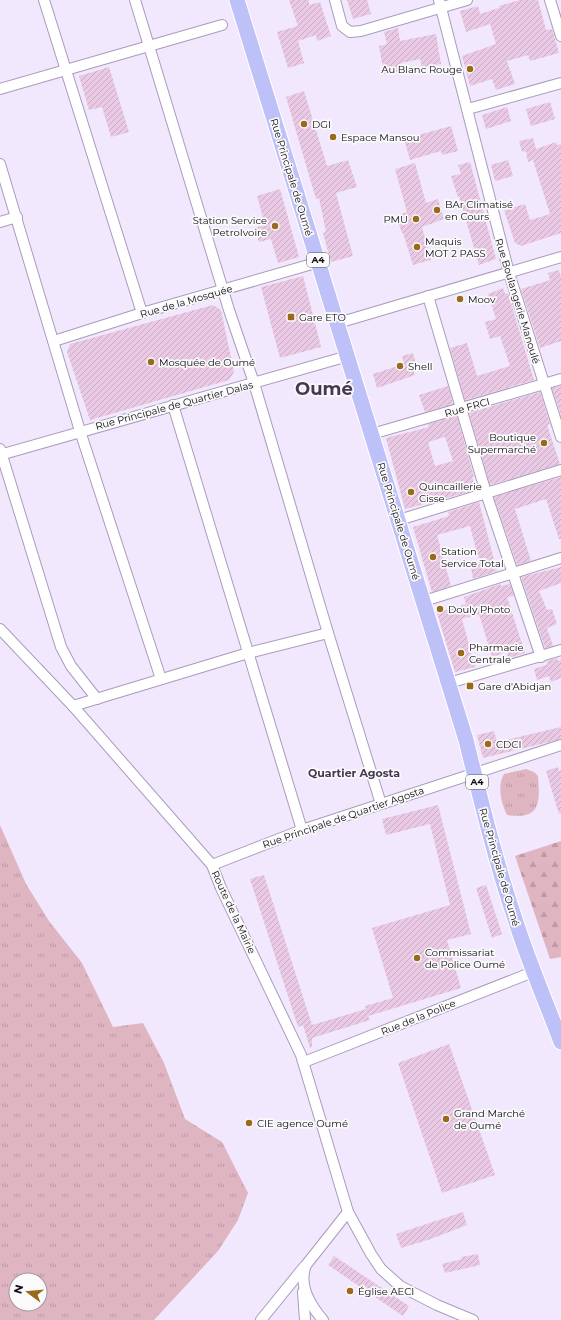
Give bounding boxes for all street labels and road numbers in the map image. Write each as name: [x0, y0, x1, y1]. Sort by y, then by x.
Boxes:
street label: Rue Principale de Oumé: [267, 117, 316, 238]
street label: Rue Boulangerie Manoulé: [492, 237, 543, 365]
road number: A4: [307, 253, 329, 267]
street label: Rue de la Mosquée: [138, 282, 234, 321]
street label: Rue Principale de Quartier Dalas: [94, 378, 255, 433]
street label: Rue FRCI: [443, 395, 491, 420]
street label: Rue Principale de Oumé: [374, 461, 423, 582]
road number: A4: [466, 775, 488, 789]
street label: Rue Principale de Quartier Agosta: [261, 784, 426, 851]
street label: Rue Principale de Oumé: [476, 807, 523, 928]
street label: Route de la Mairie: [209, 869, 259, 956]
street label: Rue de la Police: [379, 997, 457, 1038]

